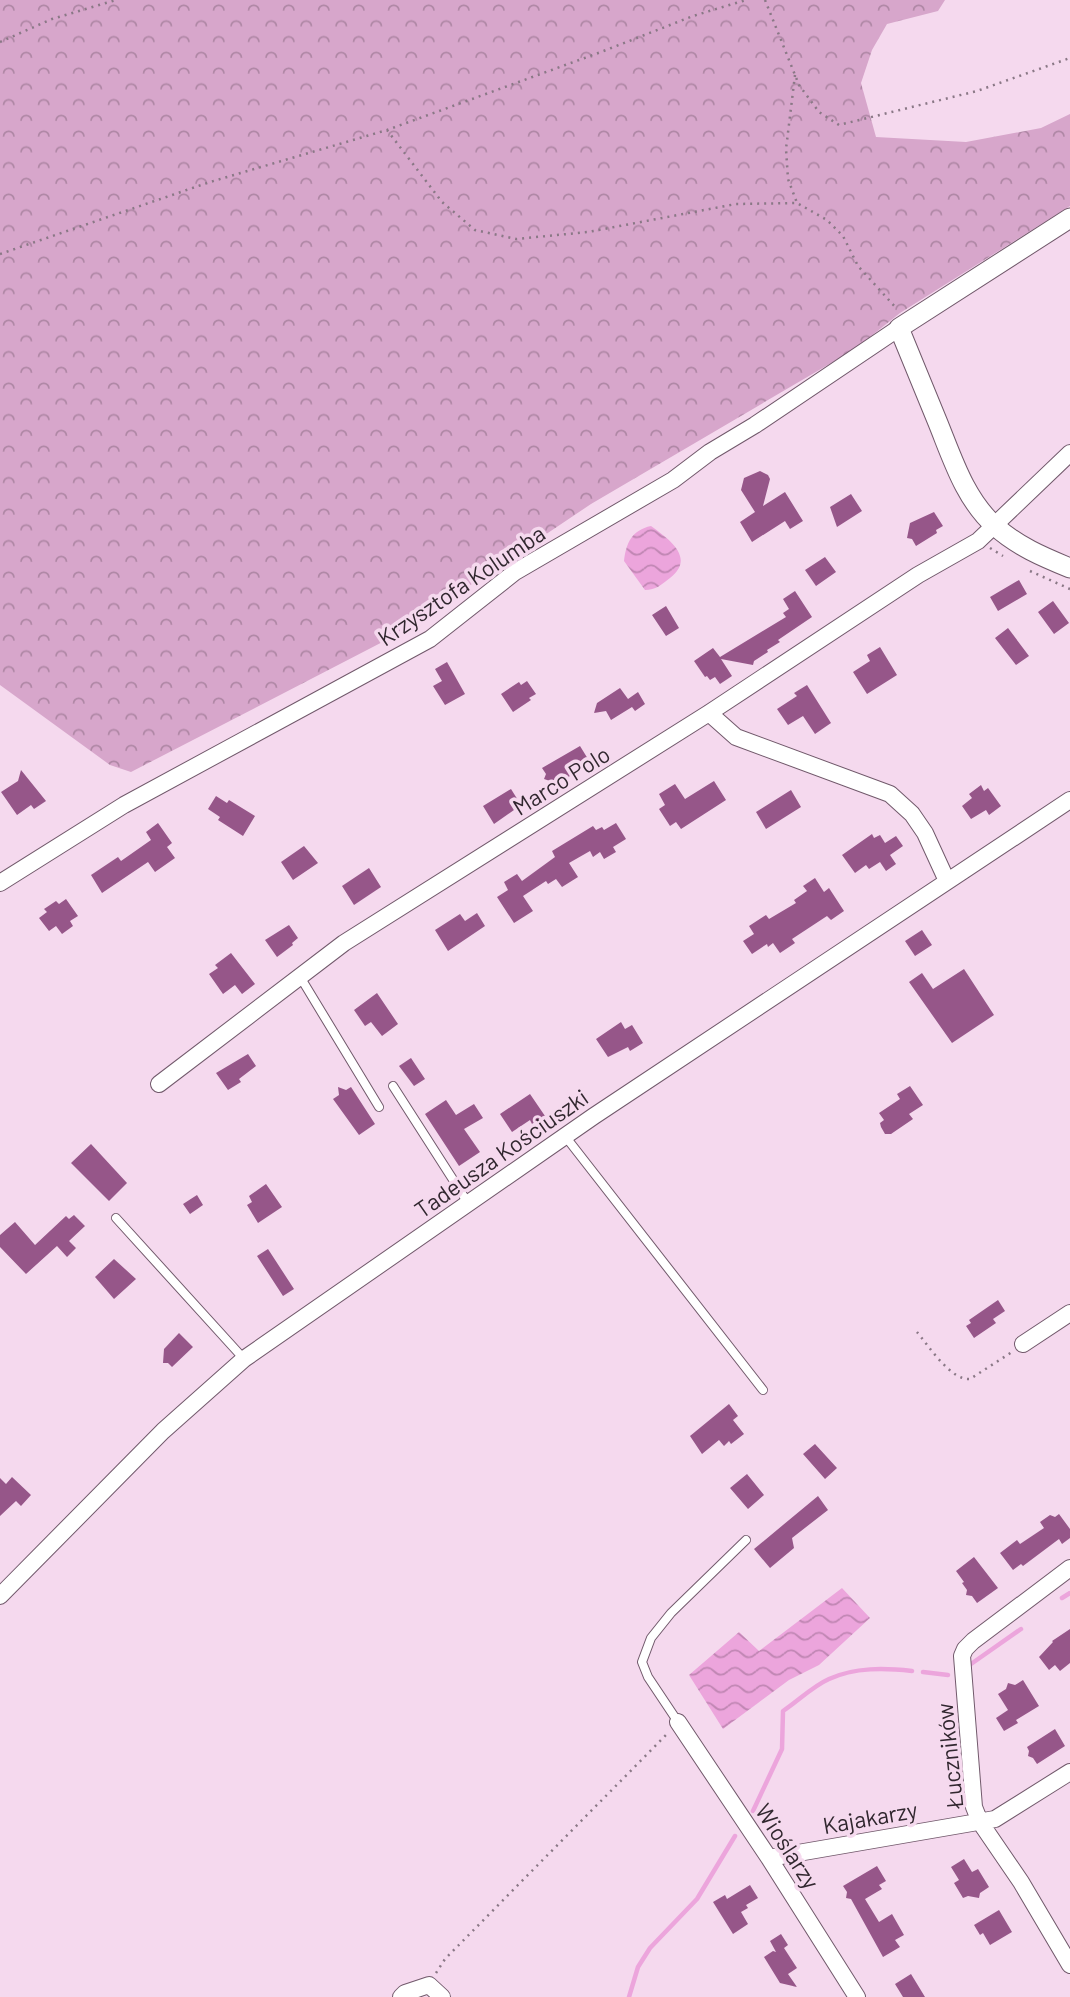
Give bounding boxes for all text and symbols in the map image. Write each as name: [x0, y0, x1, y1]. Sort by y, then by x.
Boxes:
street label: Krzysztofa Kolumba: [372, 519, 550, 651]
street label: Marco Polo: [507, 739, 615, 821]
street label: Tadeusza Kościuszki: [409, 1083, 593, 1223]
street label: Łuczników: [930, 1702, 969, 1811]
street label: Kajakarzy: [821, 1795, 920, 1839]
street label: Wioślarzy: [750, 1798, 826, 1894]

